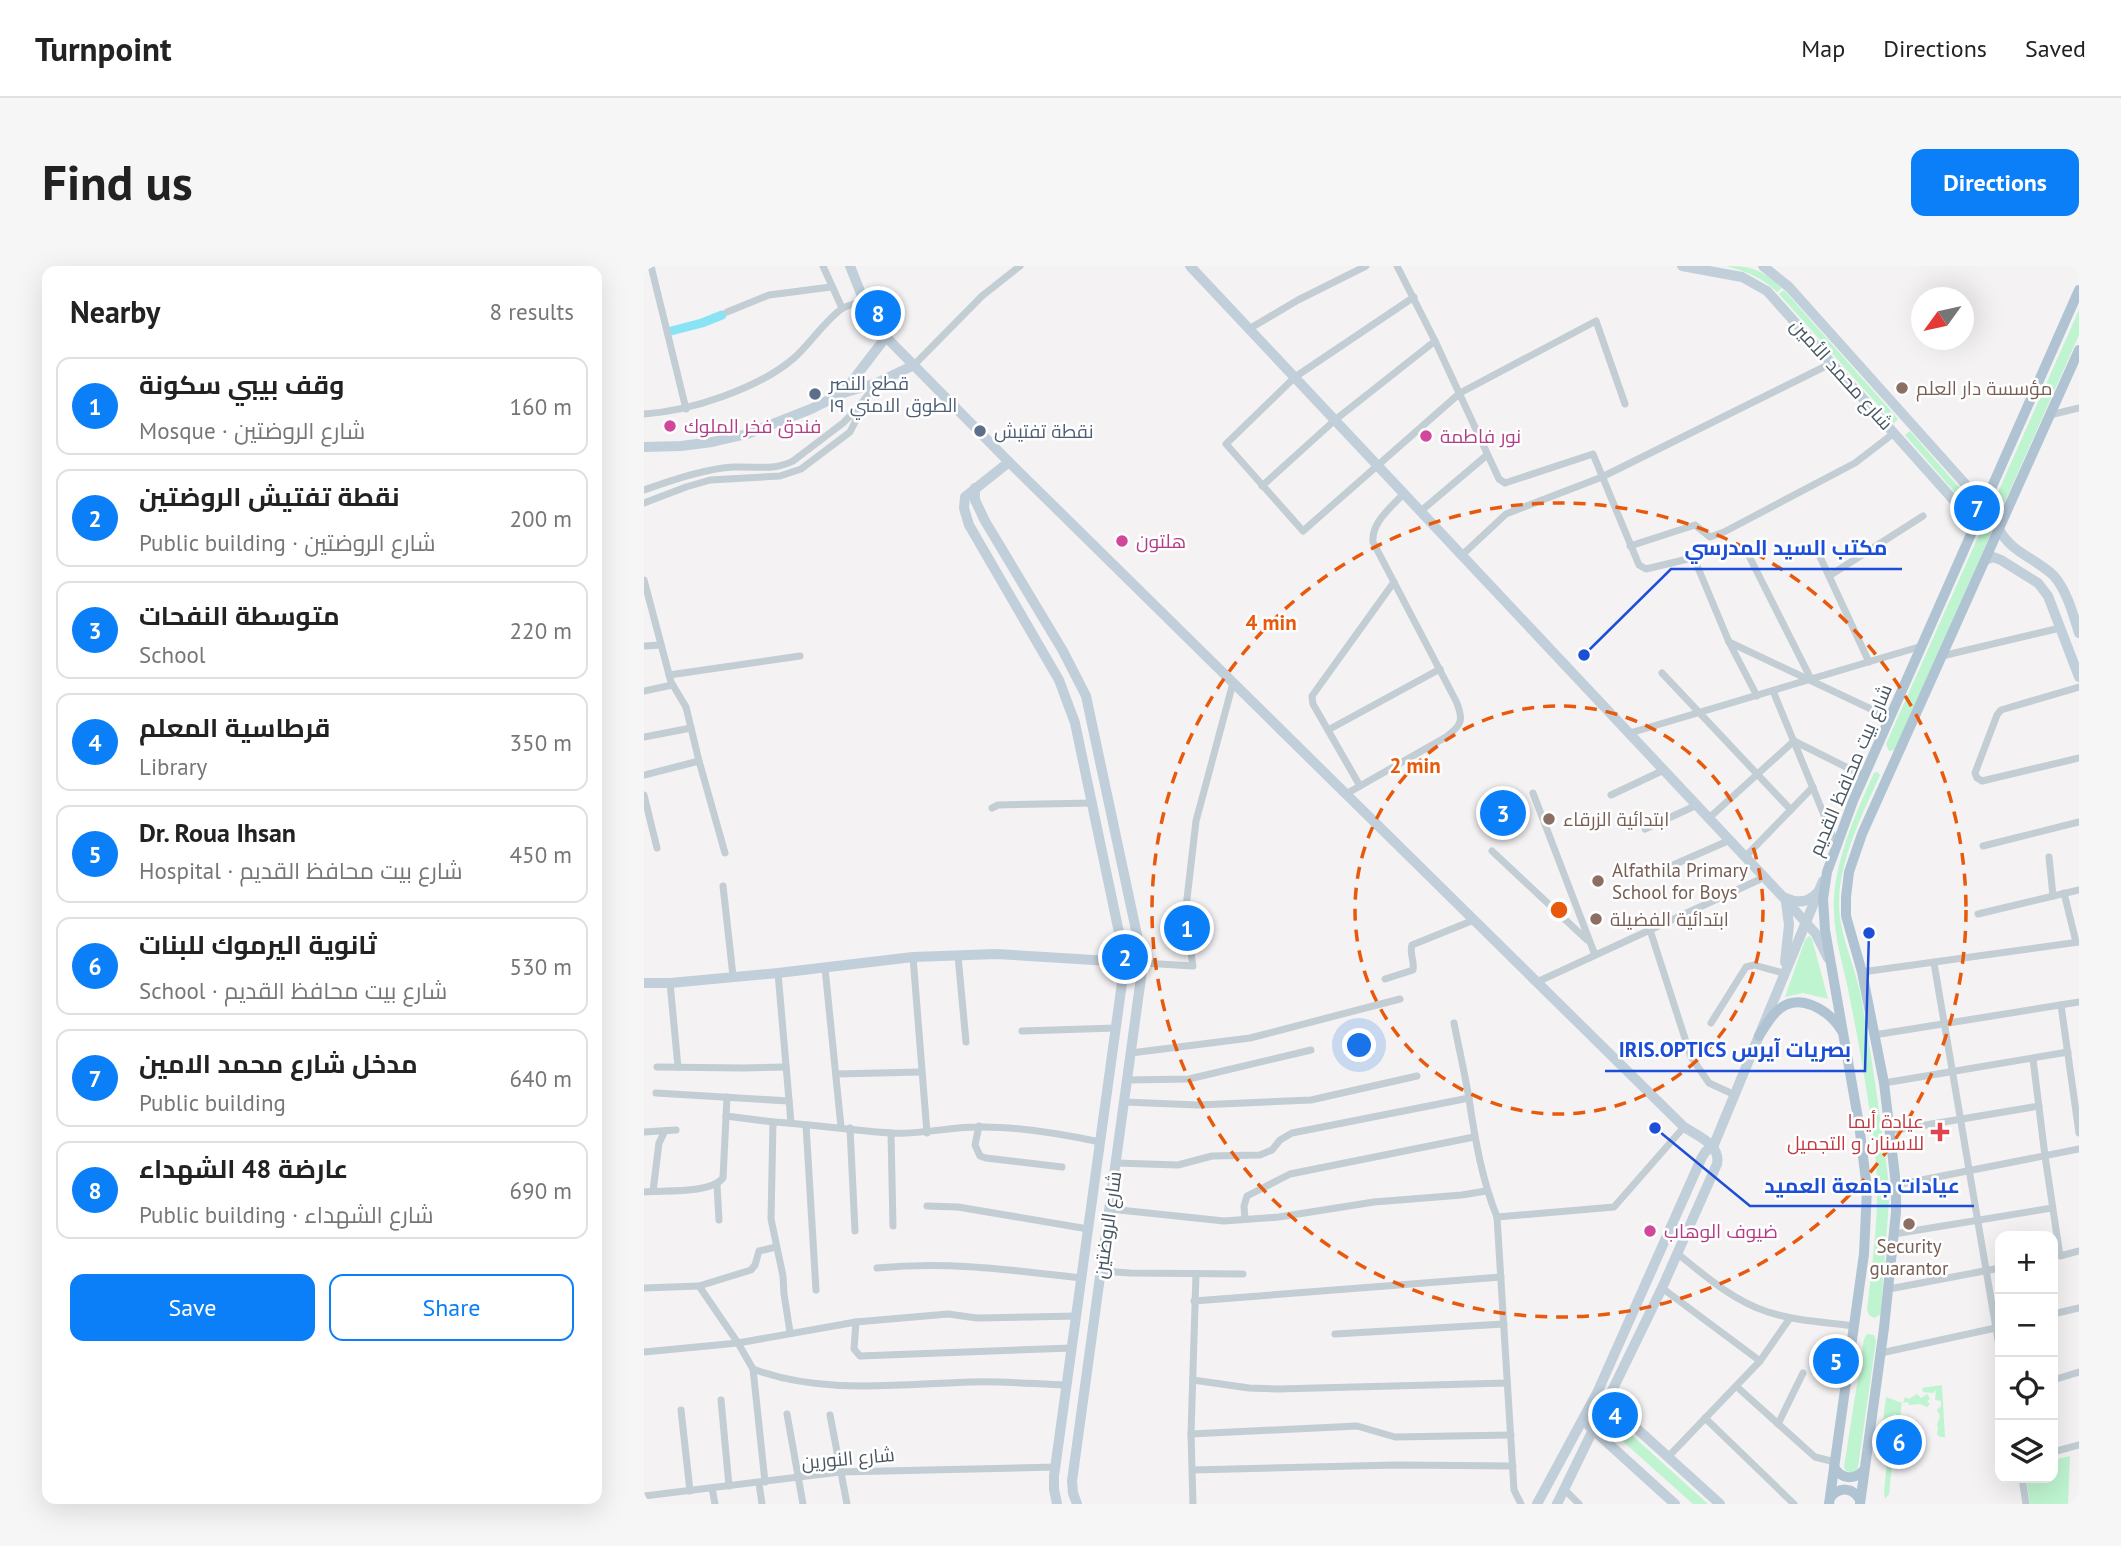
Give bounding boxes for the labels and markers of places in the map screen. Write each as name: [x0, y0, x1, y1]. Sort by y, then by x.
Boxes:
pin: 8: [855, 287, 901, 339]
place label: قطع النصر الطوق الامني ۱۹: [828, 371, 957, 420]
place label: مؤسسة دار العلم: [1916, 376, 2052, 402]
marker: مؤسسة دار العلم: [1894, 380, 1910, 396]
marker: قطع النصر الطوق الامني ۱۹: [807, 386, 823, 402]
place label: فندق فخر الملوك: [684, 414, 821, 439]
marker: فندق فخر الملوك: [662, 418, 678, 434]
place label: نقطة تفتيش: [994, 419, 1094, 443]
marker: نقطة تفتيش: [972, 423, 988, 439]
place label: نور فاطمة: [1440, 424, 1521, 448]
marker: نور فاطمة: [1418, 428, 1434, 444]
pin: 7: [1954, 482, 2000, 534]
callout: مكتب السيد المدرسي: [1671, 527, 1902, 569]
place label: هلتون: [1136, 529, 1186, 553]
marker: هلتون: [1114, 533, 1130, 549]
pin: 3: [1480, 787, 1526, 839]
place label: ابتدائية الزرقاء: [1563, 807, 1669, 831]
marker: ابتدائية الزرقاء: [1541, 811, 1557, 827]
place label: Alfathila Primary School for Boys: [1612, 858, 1748, 904]
marker: Alfathila Primary School for Boys: [1590, 873, 1606, 889]
centre of rings: [1547, 898, 1571, 922]
pin: 1: [1164, 902, 1210, 954]
place label: ابتدائية الفضيلة: [1610, 907, 1729, 931]
marker: ابتدائية الفضيلة: [1588, 911, 1604, 927]
pin: 2: [1102, 931, 1148, 983]
callout: IRIS.OPTICS بصريات آيرس: [1605, 1029, 1865, 1071]
place label: عيادة أيما للاسنان و التجميل: [1787, 1109, 1924, 1155]
marker: عيادة أيما للاسنان و التجميل: [1930, 1122, 1950, 1142]
callout: عيادات جامعة العميد: [1750, 1164, 1974, 1206]
marker: Security guarantor: [1901, 1216, 1917, 1232]
place label: ضيوف الوهاب: [1664, 1219, 1778, 1243]
marker: ضيوف الوهاب: [1642, 1223, 1658, 1239]
place label: Security guarantor: [1869, 1234, 1949, 1280]
pin: 5: [1813, 1335, 1859, 1387]
pin: 4: [1592, 1389, 1638, 1441]
pin: 6: [1876, 1416, 1922, 1468]

